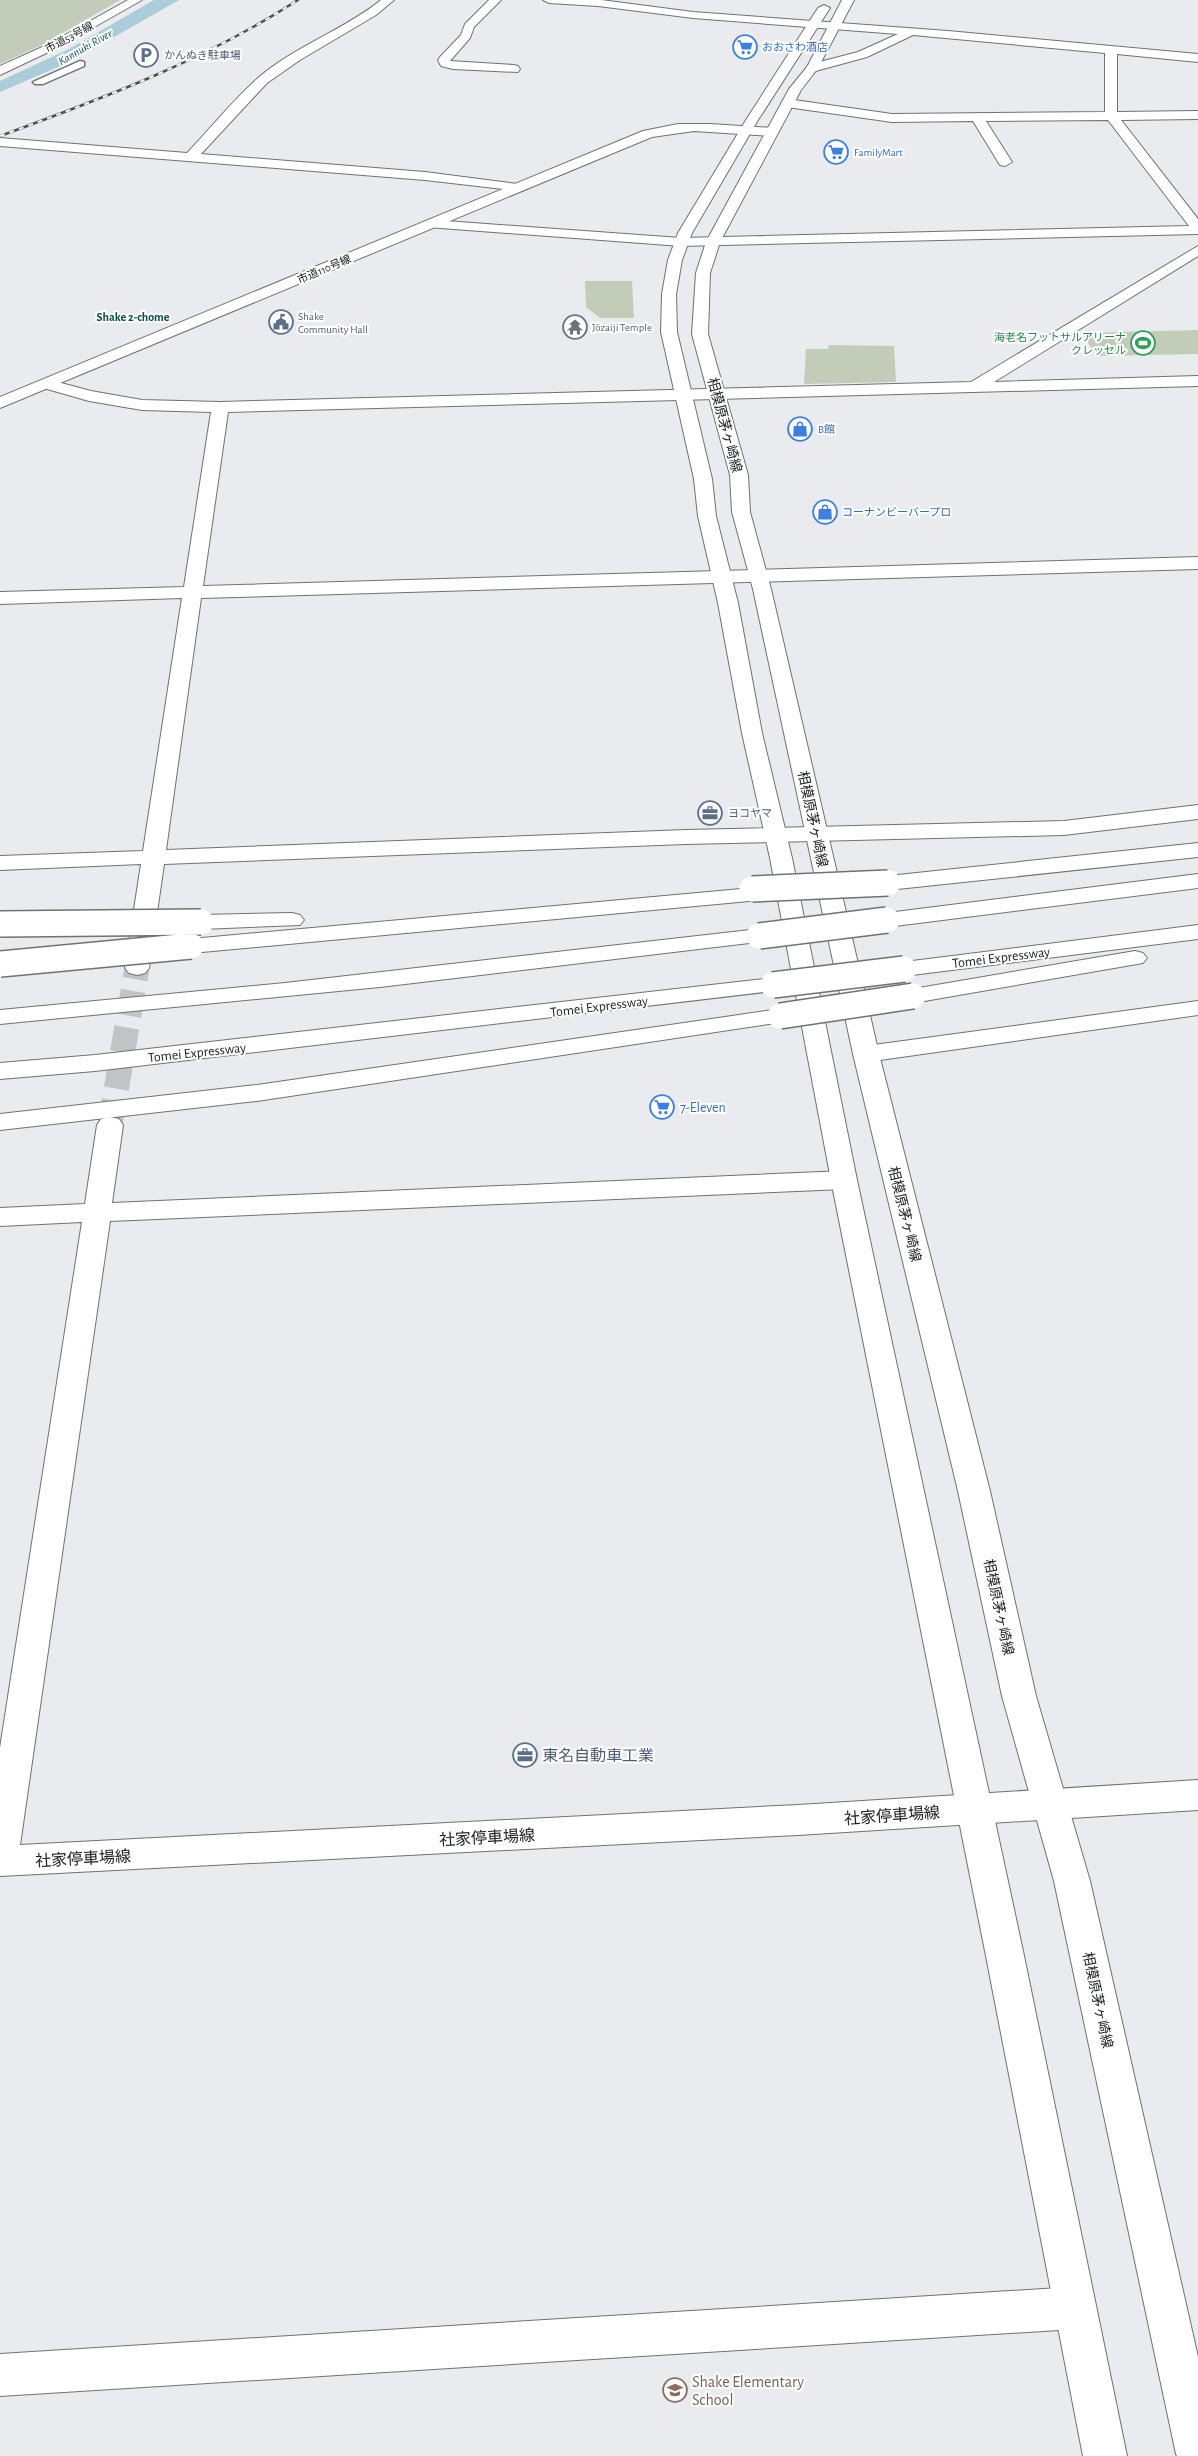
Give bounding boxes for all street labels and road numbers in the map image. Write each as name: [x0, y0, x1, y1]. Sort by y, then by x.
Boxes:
street label: 市道53号線: [43, 19, 95, 55]
street label: 市道110号線: [295, 252, 353, 286]
street label: 相模原茅ヶ崎線: [705, 376, 744, 474]
street label: 相模原茅ヶ崎線: [795, 770, 830, 869]
street label: Tomei Expressway: [951, 945, 1051, 971]
street label: Tomei Expressway: [549, 994, 649, 1020]
street label: Tomei Expressway: [147, 1041, 247, 1065]
street label: 相模原茅ヶ崎線: [885, 1165, 924, 1263]
street label: 相模原茅ヶ崎線: [981, 1558, 1016, 1657]
street label: 社家停車場線: [844, 1804, 941, 1827]
street label: 社家停車場線: [439, 1826, 535, 1849]
street label: 社家停車場線: [35, 1847, 131, 1870]
street label: 相模原茅ヶ崎線: [1080, 1951, 1115, 2050]

